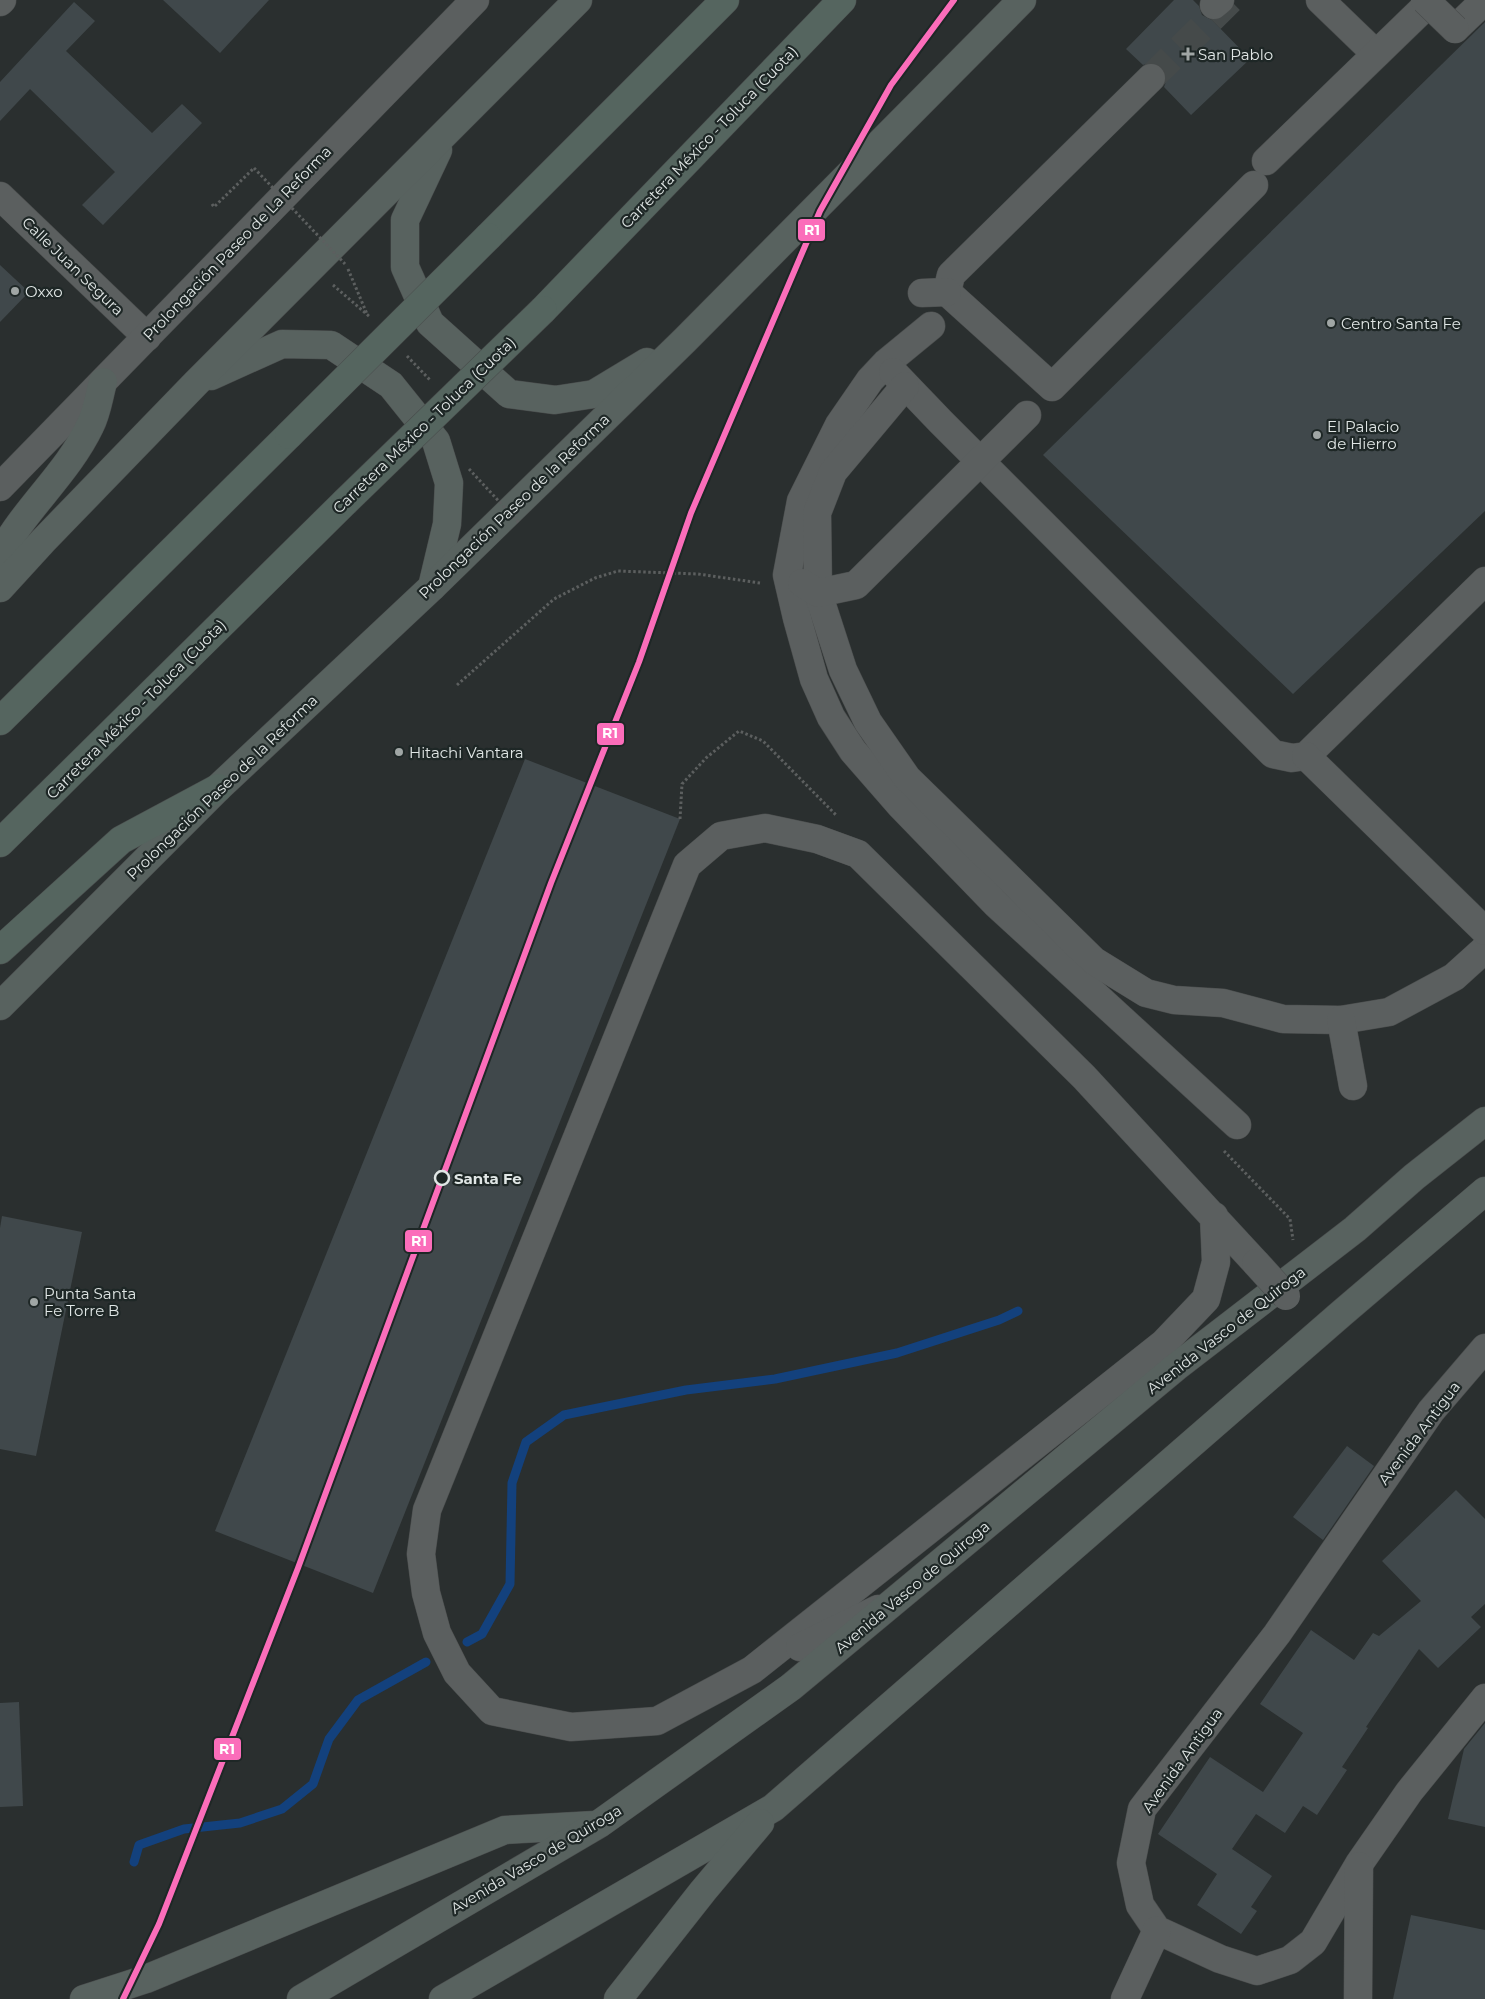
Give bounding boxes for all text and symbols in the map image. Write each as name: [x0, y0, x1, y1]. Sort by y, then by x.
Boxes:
street label: Carretera México - Toluca (Cuota): [617, 42, 801, 232]
place label: San Pablo: [1198, 45, 1273, 64]
marker: San Pablo: [1182, 48, 1194, 60]
street label: Prolongación Paseo de La Reforma: [139, 142, 335, 344]
street label: Calle Juan Segura: [18, 213, 128, 319]
line badge: R1: [797, 218, 826, 242]
text: R1: [804, 221, 820, 239]
place label: Oxxo: [25, 282, 63, 301]
marker: Oxxo: [9, 285, 21, 297]
place label: Centro Santa Fe: [1341, 314, 1461, 333]
marker: Centro Santa Fe: [1325, 317, 1337, 329]
street label: Carretera México - Toluca (Cuota): [329, 333, 519, 517]
street label: Prolongación Paseo de la Reforma: [415, 409, 613, 603]
place label: El Palacio de Hierro: [1327, 417, 1399, 453]
marker: El Palacio de Hierro: [1311, 429, 1323, 441]
street label: Carretera México - Toluca (Cuota): [42, 615, 230, 803]
street label: Prolongación Paseo de la Reforma: [123, 690, 321, 884]
line badge: R1: [596, 722, 625, 746]
text: R1: [602, 724, 618, 742]
place label: Hitachi Vantara: [409, 743, 524, 762]
marker: Hitachi Vantara: [393, 746, 405, 758]
place label: Santa Fe: [454, 1169, 522, 1188]
marker: Santa Fe: [434, 1170, 450, 1186]
line badge: R1: [404, 1229, 433, 1253]
text: R1: [411, 1232, 427, 1250]
street label: Avenida Vasco de Quiroga: [1143, 1262, 1309, 1398]
place label: Punta Santa Fe Torre B: [44, 1284, 136, 1320]
marker: Punta Santa Fe Torre B: [28, 1296, 40, 1308]
street label: Avenida Antigua: [1374, 1377, 1464, 1489]
street label: Avenida Vasco de Quiroga: [831, 1517, 993, 1657]
street label: Avenida Antigua: [1138, 1704, 1226, 1816]
line badge: R1: [213, 1737, 242, 1761]
text: R1: [219, 1740, 235, 1758]
street label: Avenida Vasco de Quiroga: [447, 1800, 625, 1918]

